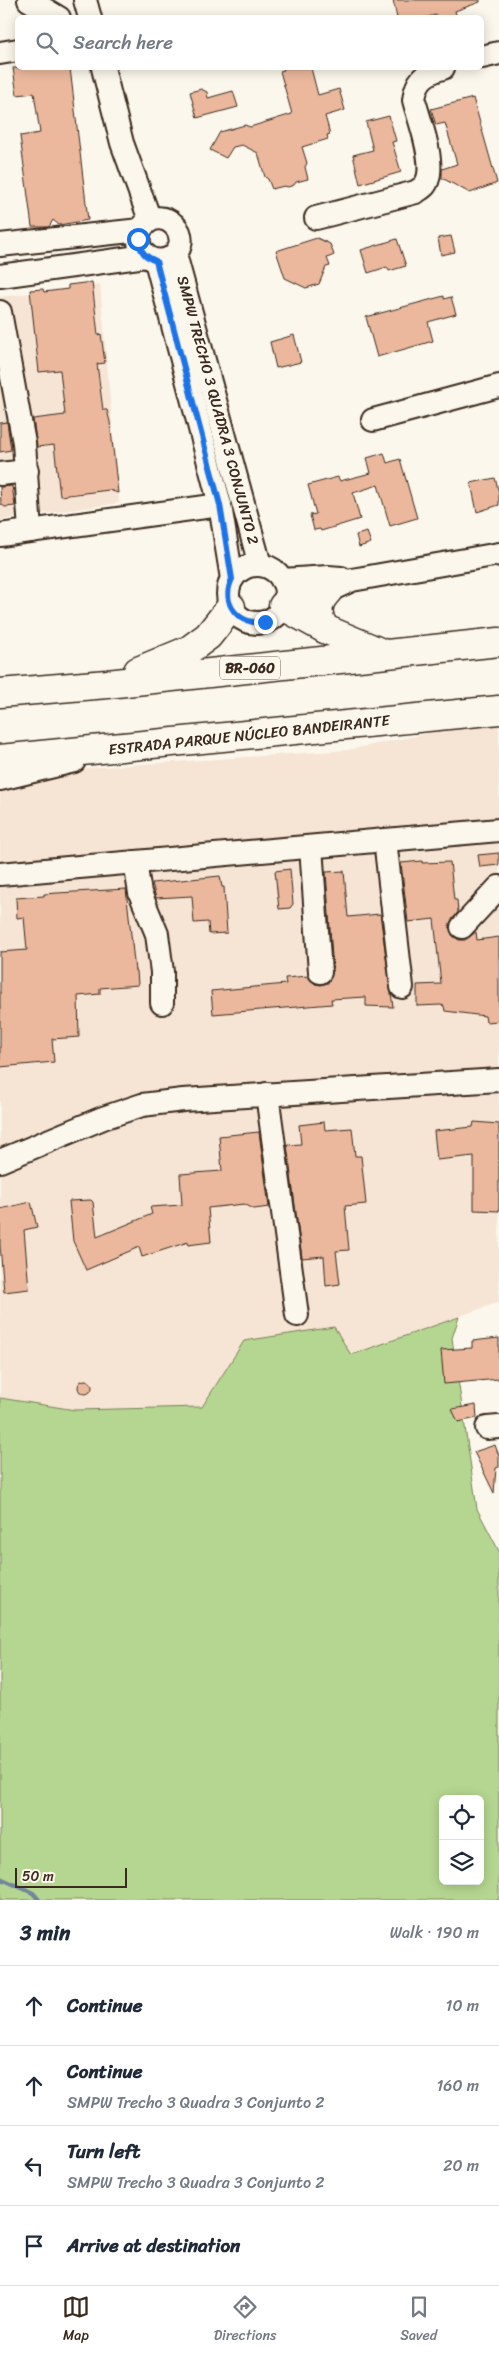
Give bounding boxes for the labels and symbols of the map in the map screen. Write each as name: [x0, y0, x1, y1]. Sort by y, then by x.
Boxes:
route start: [127, 228, 150, 251]
street label: SMPW TRECHO 3 QUADRA 3 CONJUNTO 2: [170, 273, 267, 548]
route end: [254, 611, 277, 634]
road number: BR-060: [220, 656, 280, 680]
street label: ESTRADA PARQUE NÚCLEO BANDEIRANTE: [107, 707, 393, 763]
scale bar: [15, 1865, 128, 1888]

